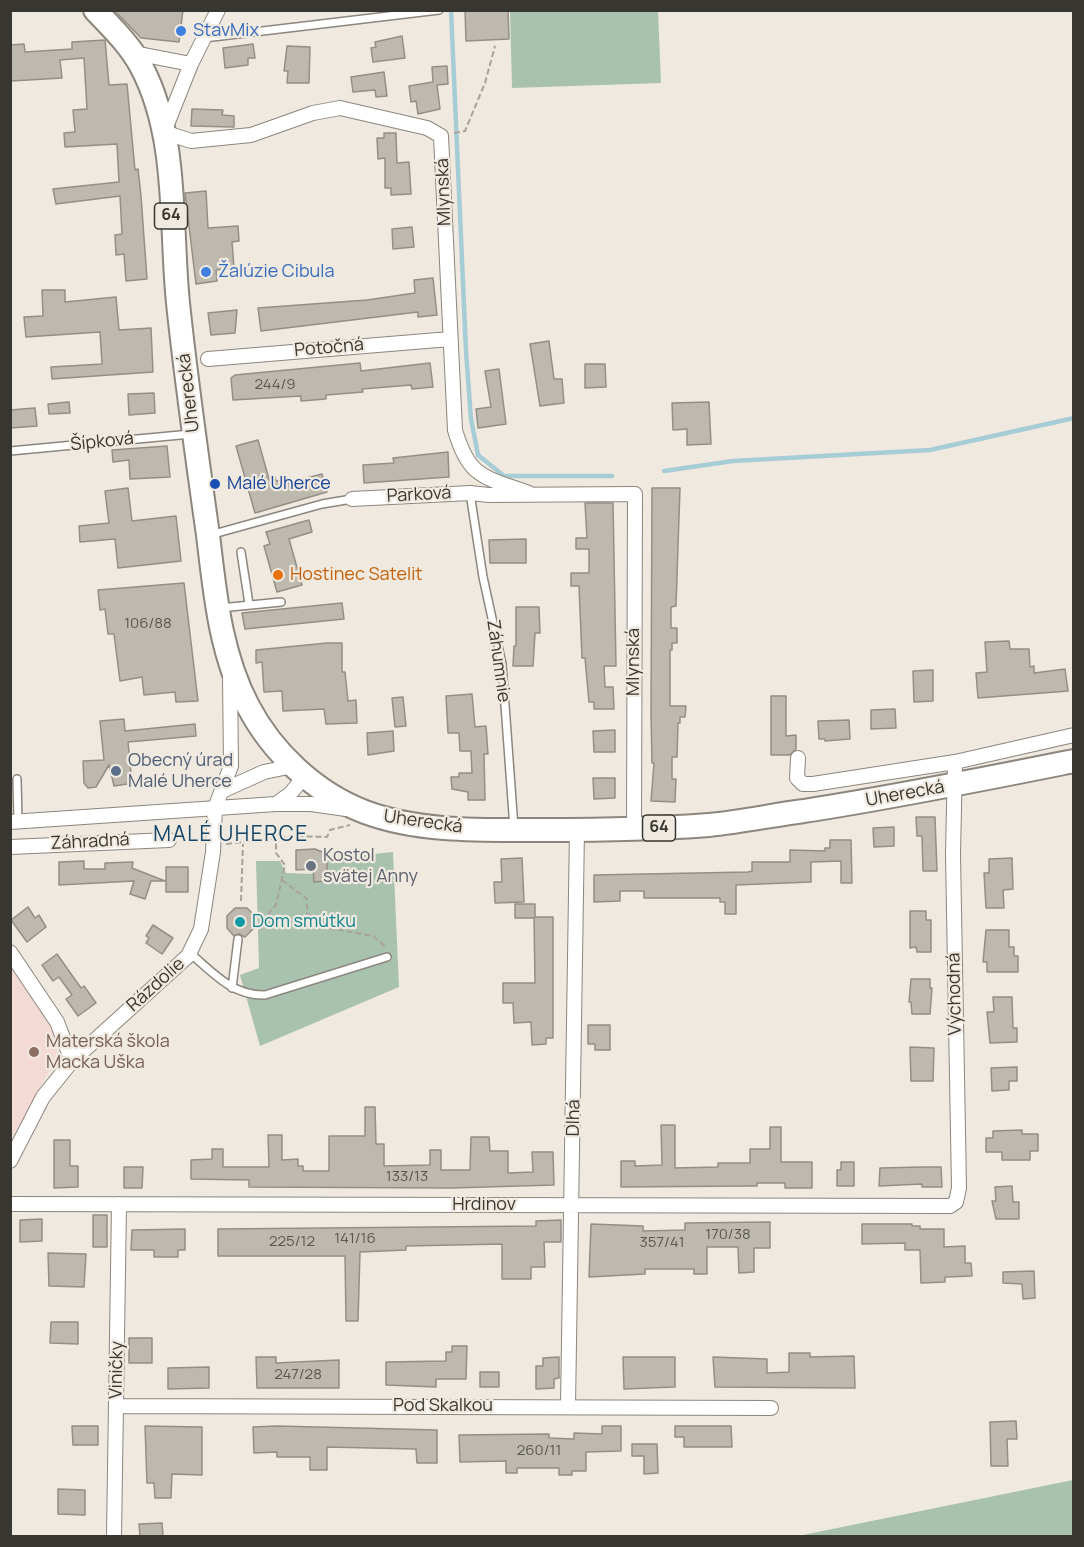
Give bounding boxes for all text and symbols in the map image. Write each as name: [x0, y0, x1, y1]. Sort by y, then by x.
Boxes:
place label: StavMix: [193, 20, 259, 42]
marker: StavMix: [174, 24, 188, 38]
street label: Mlynská: [432, 158, 456, 226]
road number: 64: [154, 203, 188, 229]
place label: Žalúzie Cibula: [218, 261, 334, 283]
marker: Žalúzie Cibula: [199, 265, 213, 279]
street label: Potočná: [293, 334, 365, 362]
street label: Uherecká: [173, 352, 205, 434]
house number: 244/9: [254, 376, 296, 394]
street label: Šípková: [69, 428, 135, 456]
place label: Malé Uherce: [227, 473, 331, 495]
marker: Malé Uherce: [208, 477, 222, 491]
street label: Parková: [386, 483, 452, 507]
place label: Hostinec Satelit: [290, 564, 423, 586]
marker: Hostinec Satelit: [271, 568, 285, 582]
house number: 106/88: [124, 615, 172, 633]
street label: Záhumnie: [482, 618, 514, 704]
street label: Mlynská: [623, 628, 645, 696]
place label: Obecný úrad Malé Uherce: [128, 750, 233, 792]
marker: Obecný úrad Malé Uherce: [109, 764, 123, 778]
street label: Uherecká: [864, 776, 946, 812]
street label: Uherecká: [382, 806, 464, 838]
road number: 64: [642, 815, 676, 841]
district label: MALÉ UHERCE: [153, 822, 309, 848]
street label: Záhradná: [50, 829, 130, 855]
place label: Kostol svätej Anny: [323, 845, 418, 888]
marker: Kostol svätej Anny: [304, 859, 318, 873]
place label: Dom smútku: [252, 911, 356, 933]
marker: Dom smútku: [233, 915, 247, 929]
street label: Východná: [943, 952, 967, 1036]
street label: Rázdolie: [123, 953, 189, 1017]
place label: Materská škola Macka Uška: [46, 1031, 170, 1074]
marker: Materská škola Macka Uška: [27, 1045, 41, 1059]
street label: Dlhá: [563, 1099, 585, 1137]
house number: 133/13: [386, 1168, 428, 1186]
street label: Hrdinov: [452, 1194, 516, 1216]
house number: 170/38: [705, 1226, 751, 1244]
house number: 141/16: [334, 1230, 376, 1248]
house number: 225/12: [269, 1233, 315, 1251]
house number: 357/41: [640, 1234, 684, 1252]
street label: Viničky: [106, 1341, 128, 1399]
house number: 247/28: [274, 1366, 322, 1384]
street label: Pod Skalkou: [393, 1395, 493, 1417]
house number: 260/11: [517, 1442, 561, 1460]

